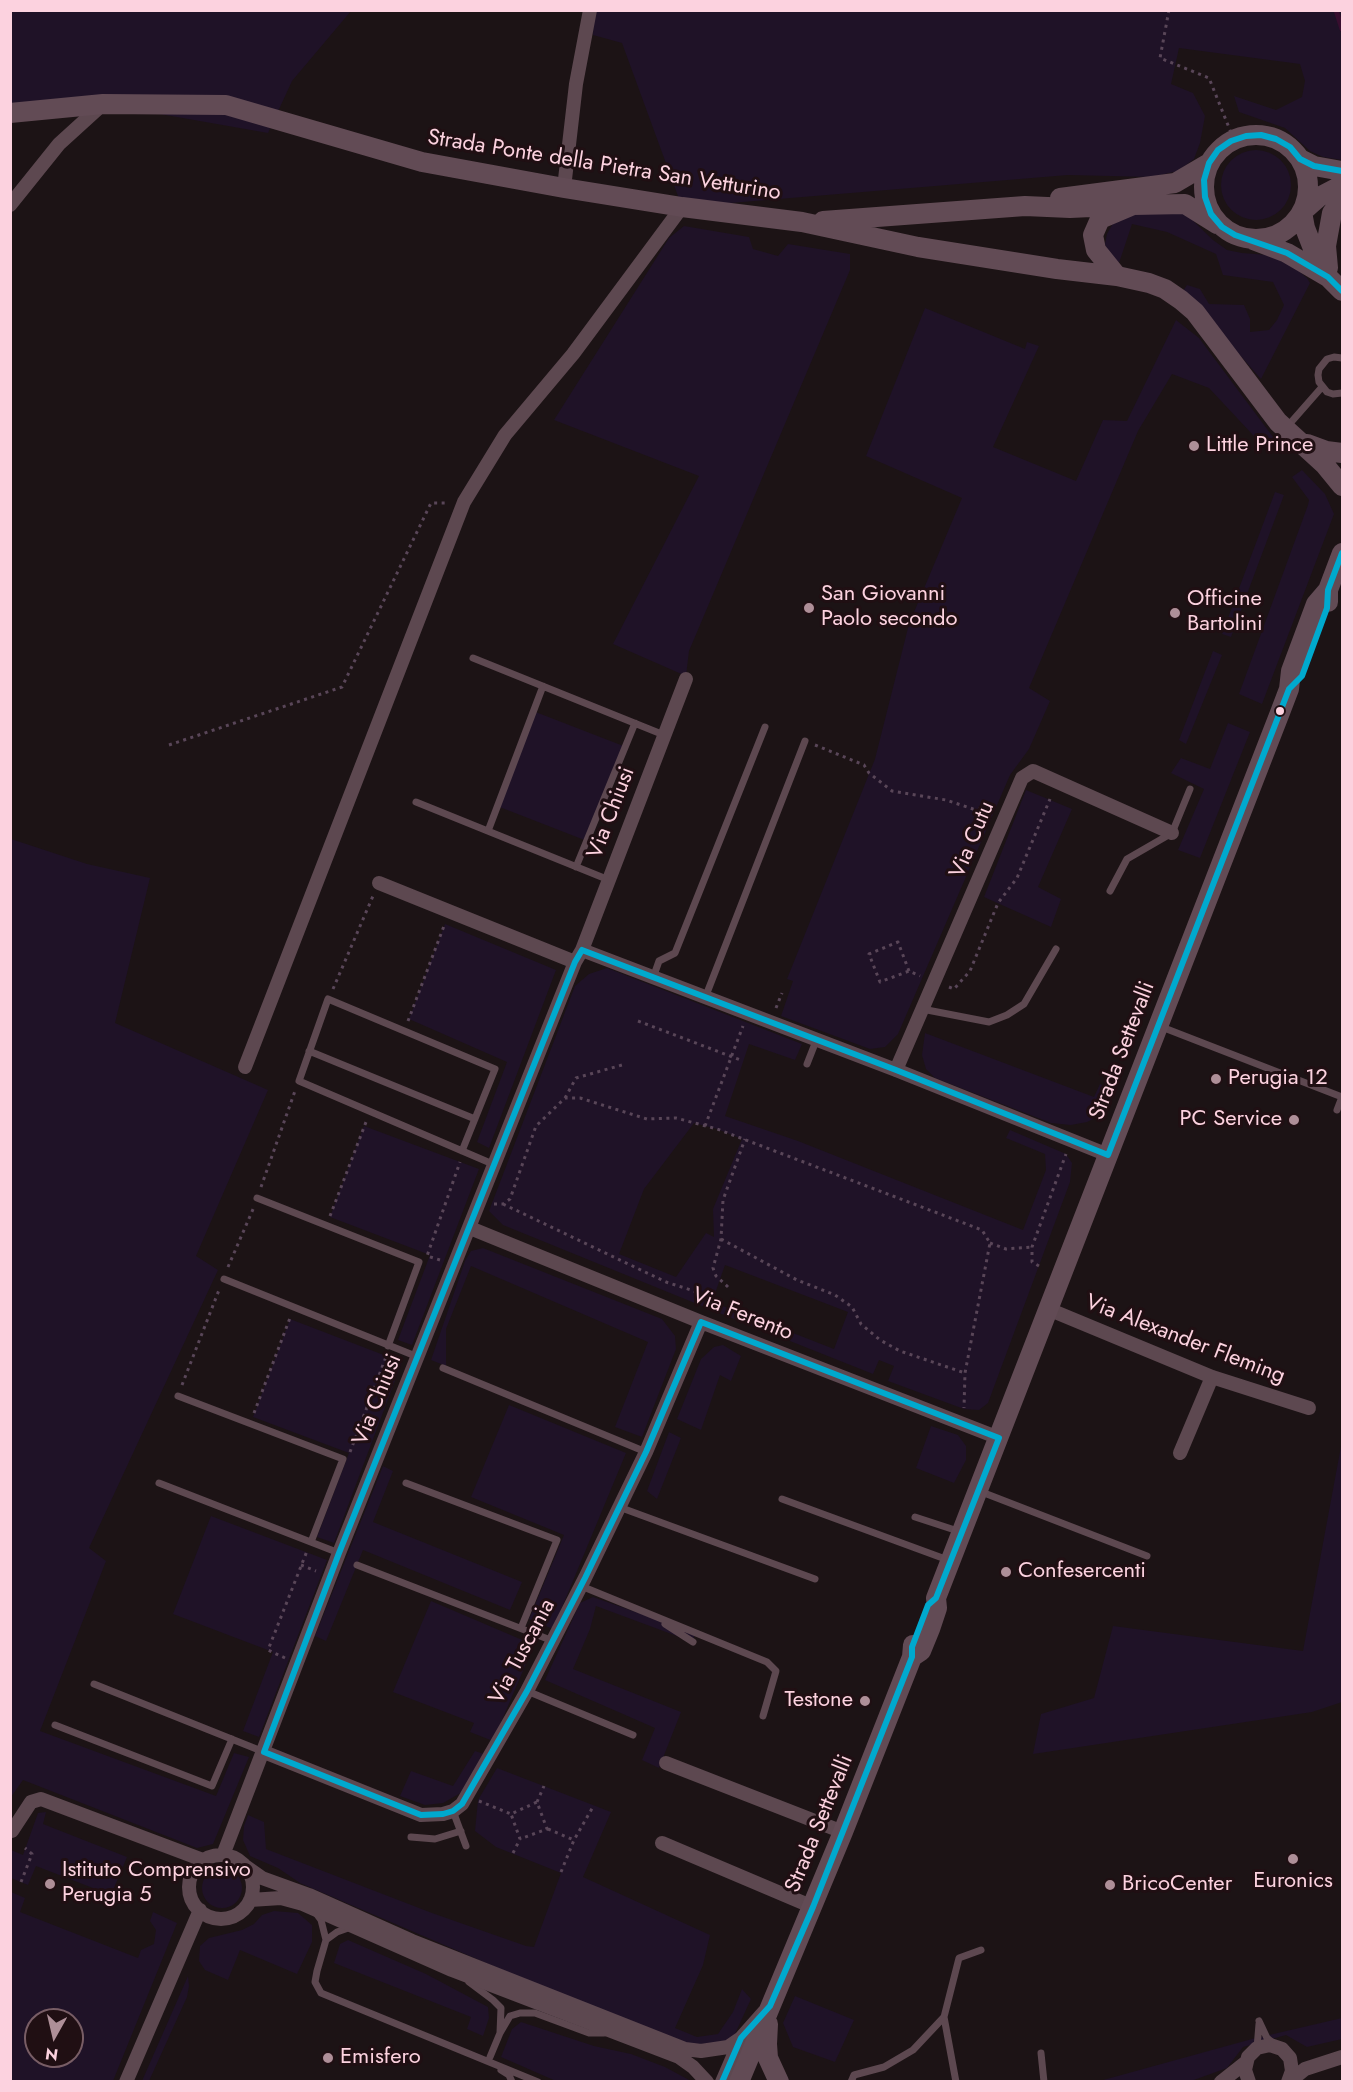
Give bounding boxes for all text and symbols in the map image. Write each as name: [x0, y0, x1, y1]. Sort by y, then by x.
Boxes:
street label: Strada Ponte della Pietra San Vetturino: [425, 125, 783, 207]
place label: Little Prince: [1206, 433, 1313, 459]
marker: Little Prince: [1187, 439, 1201, 453]
place label: San Giovanni Paolo secondo: [821, 582, 957, 634]
place label: Officine Bartolini: [1187, 587, 1263, 638]
marker: San Giovanni Paolo secondo: [802, 601, 816, 615]
marker: Officine Bartolini: [1168, 606, 1182, 620]
unlabelled marker: [1274, 705, 1286, 717]
street label: Via Chiusi: [582, 764, 642, 862]
street label: Via Cutu: [945, 798, 1001, 882]
street label: Strada Settevalli: [1084, 978, 1162, 1124]
place label: Perugia 12: [1228, 1066, 1328, 1092]
marker: Perugia 12: [1209, 1072, 1223, 1086]
place label: PC Service: [1179, 1107, 1282, 1133]
marker: PC Service: [1287, 1113, 1301, 1127]
street label: Via Ferento: [688, 1283, 796, 1347]
street label: Via Alexander Fleming: [1081, 1290, 1289, 1390]
street label: Via Chiusi: [348, 1351, 408, 1449]
place label: Confesercenti: [1018, 1559, 1146, 1585]
marker: Confesercenti: [999, 1565, 1013, 1579]
street label: Via Tuscania: [484, 1595, 562, 1709]
place label: Testone: [785, 1688, 853, 1714]
marker: Testone: [858, 1694, 872, 1708]
street label: Strada Settevalli: [780, 1751, 860, 1897]
marker: Euronics: [1286, 1852, 1300, 1866]
place label: Istituto Comprensivo Perugia 5: [62, 1858, 251, 1910]
place label: Euronics: [1253, 1869, 1333, 1895]
place label: BricoCenter: [1122, 1872, 1232, 1898]
marker: Istituto Comprensivo Perugia 5: [43, 1877, 57, 1891]
marker: BricoCenter: [1103, 1878, 1117, 1892]
north arrow: [24, 2008, 84, 2068]
text: N: [44, 2042, 60, 2067]
place label: Emisfero: [340, 2045, 421, 2071]
marker: Emisfero: [321, 2051, 335, 2065]

